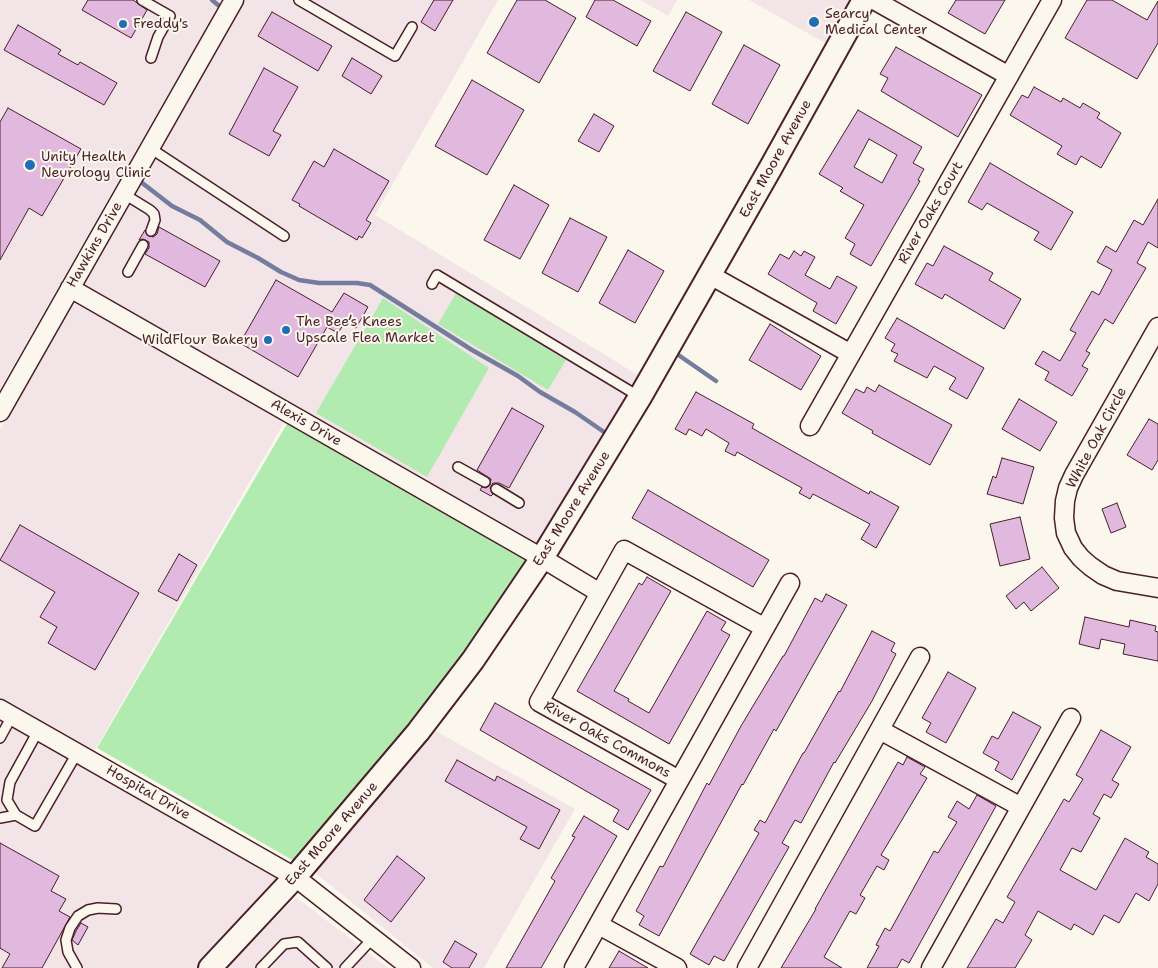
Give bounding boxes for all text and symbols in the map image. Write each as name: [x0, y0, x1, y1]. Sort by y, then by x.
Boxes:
place label: Searcy Medical Center: [825, 6, 928, 38]
marker: Searcy Medical Center: [807, 15, 821, 29]
place label: Freddy's: [133, 16, 188, 32]
marker: Freddy's: [117, 18, 129, 30]
street label: East Moore Avenue: [736, 97, 816, 221]
place label: Unity Health Neurology Clinic: [41, 149, 151, 182]
marker: Unity Health Neurology Clinic: [23, 158, 37, 172]
street label: River Oaks Court: [895, 159, 967, 267]
street label: Hawkins Drive: [64, 199, 126, 291]
place label: The Bee’s Knees Upscale Flea Market: [296, 314, 435, 347]
marker: The Bee’s Knees Upscale Flea Market: [280, 324, 292, 336]
place label: WildFlour Bakery: [142, 332, 258, 348]
marker: WildFlour Bakery: [262, 334, 274, 346]
street label: White Oak Circle: [1063, 384, 1131, 492]
street label: Alexis Drive: [267, 396, 345, 450]
street label: East Moore Avenue: [530, 448, 614, 570]
street label: River Oaks Commons: [541, 698, 673, 782]
street label: Hospital Drive: [103, 762, 193, 824]
street label: East Moore Avenue: [282, 778, 382, 890]

